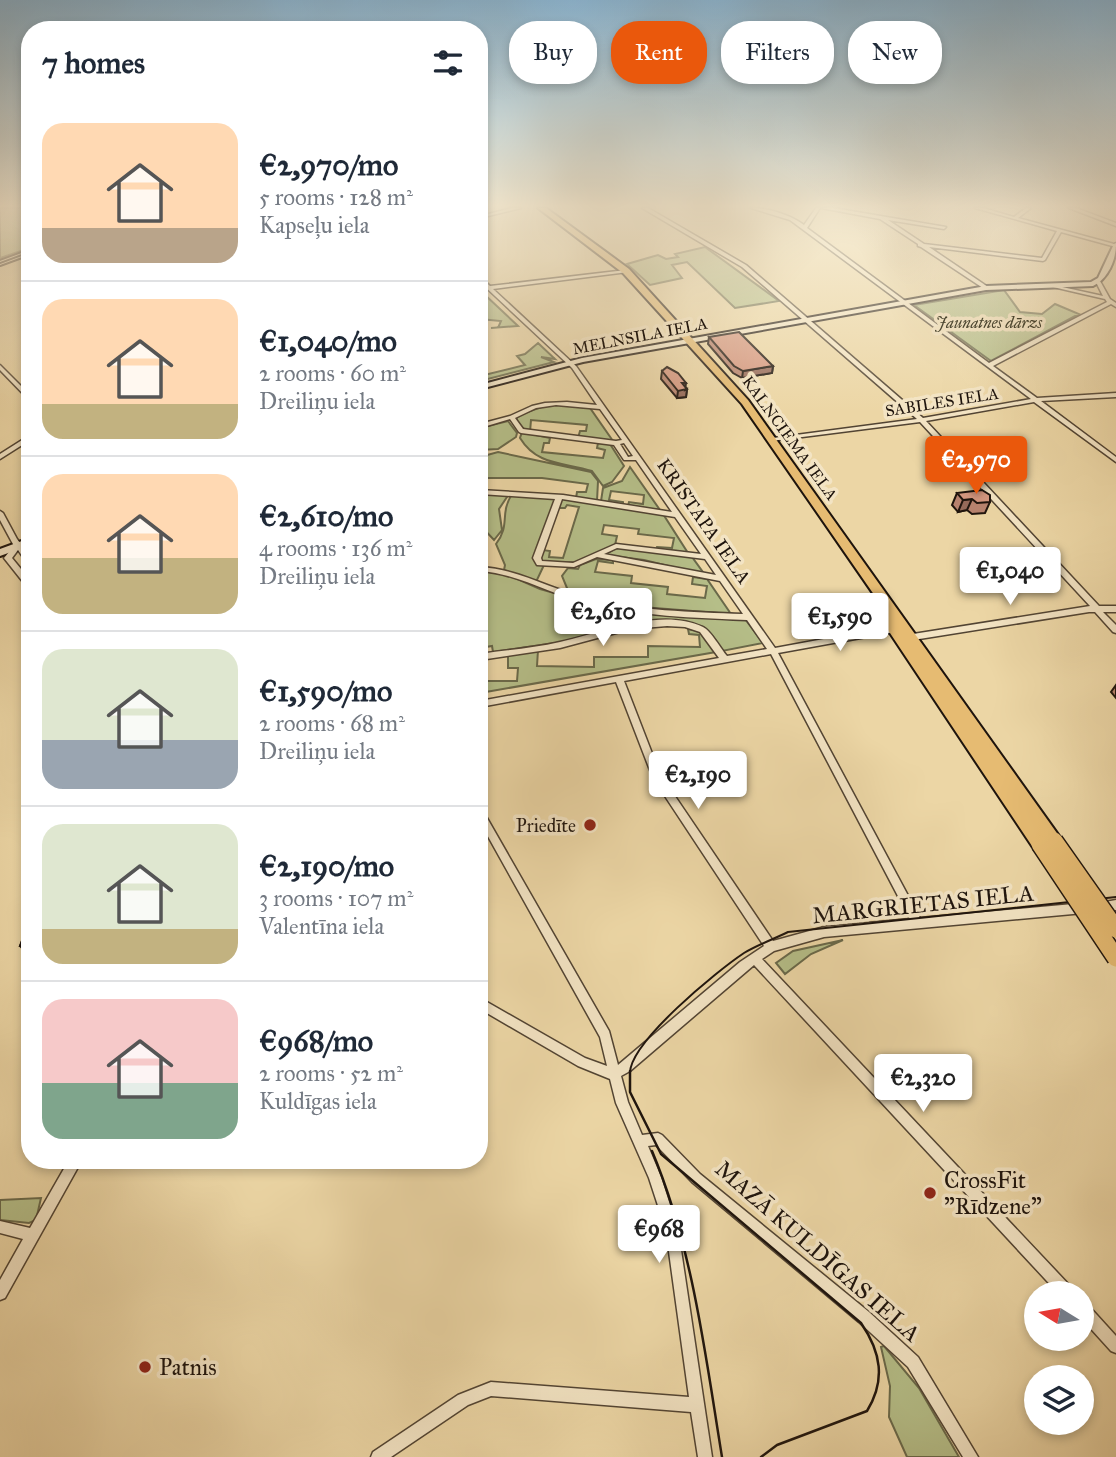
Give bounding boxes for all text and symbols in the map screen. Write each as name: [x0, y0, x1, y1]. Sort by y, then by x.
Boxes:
chip: Buy: [509, 21, 597, 84]
chip: Rent: [611, 21, 707, 84]
chip: Filters: [721, 21, 834, 84]
chip: New: [848, 21, 942, 84]
icon: filters: [429, 44, 467, 82]
text: 7 homes: [42, 45, 145, 81]
text: €2,970/mo: [259, 147, 398, 183]
icon: home: [98, 151, 182, 235]
text: 5 rooms · 128 m²: [259, 183, 413, 211]
text: Kapseļu iela: [259, 211, 370, 239]
park label: Jaunatnes dārzs: [935, 313, 1043, 332]
street label: MELNSILA IELA: [571, 314, 709, 358]
text: €1,040/mo: [259, 323, 397, 359]
icon: home: [98, 327, 182, 411]
text: 2 rooms · 60 m²: [259, 359, 406, 387]
street label: KALNCIEMA IELA: [739, 372, 842, 504]
street label: SABILES IELA: [884, 384, 1000, 420]
text: Dreiliņu iela: [259, 387, 375, 415]
pin: €2,970: [919, 436, 1033, 496]
text: €2,970: [941, 445, 1011, 473]
street label: KRISTAPA IELA: [652, 454, 756, 588]
text: €2,610/mo: [259, 498, 393, 534]
icon: home: [98, 502, 182, 586]
text: 4 rooms · 136 m²: [259, 534, 412, 562]
pin: €1,040: [953, 548, 1067, 607]
text: €1,040: [976, 556, 1044, 584]
text: Dreiliņu iela: [259, 562, 375, 590]
pin: €2,610: [546, 588, 660, 648]
pin: €1,590: [783, 594, 897, 653]
text: €2,610: [570, 597, 636, 625]
text: €1,590: [807, 602, 873, 630]
text: €1,590/mo: [259, 673, 392, 709]
icon: home: [98, 677, 182, 761]
text: 2 rooms · 68 m²: [259, 709, 405, 737]
text: Dreiliņu iela: [259, 737, 375, 765]
pin: €2,190: [641, 752, 755, 811]
text: €2,190: [665, 760, 731, 788]
place label: Priedīte: [516, 814, 576, 837]
marker: Priedīte: [582, 817, 598, 833]
text: €2,190/mo: [259, 848, 394, 884]
icon: home: [98, 852, 182, 936]
street label: MARGRIETAS IELA: [811, 878, 1036, 930]
text: 3 rooms · 107 m²: [259, 884, 413, 912]
text: Valentīna iela: [259, 912, 384, 940]
text: €968/mo: [259, 1023, 373, 1059]
icon: home: [98, 1027, 182, 1111]
pin: €2,320: [866, 1054, 980, 1114]
text: 2 rooms · 52 m²: [259, 1059, 403, 1087]
text: €2,320: [890, 1063, 956, 1091]
text: Kuldīgas iela: [259, 1087, 377, 1115]
street label: MAZĀ KULDĪGAS IELA: [710, 1154, 927, 1348]
place label: CrossFit "Rīdzene": [944, 1166, 1042, 1220]
marker: CrossFit "Rīdzene": [922, 1185, 938, 1201]
pin: €968: [618, 1206, 700, 1265]
text: €968: [634, 1214, 684, 1242]
north arrow: [1024, 1281, 1094, 1351]
map controls: [1024, 1281, 1094, 1435]
place label: Patnis: [159, 1353, 217, 1381]
marker: Patnis: [137, 1359, 153, 1375]
button: layers: [1024, 1365, 1094, 1435]

